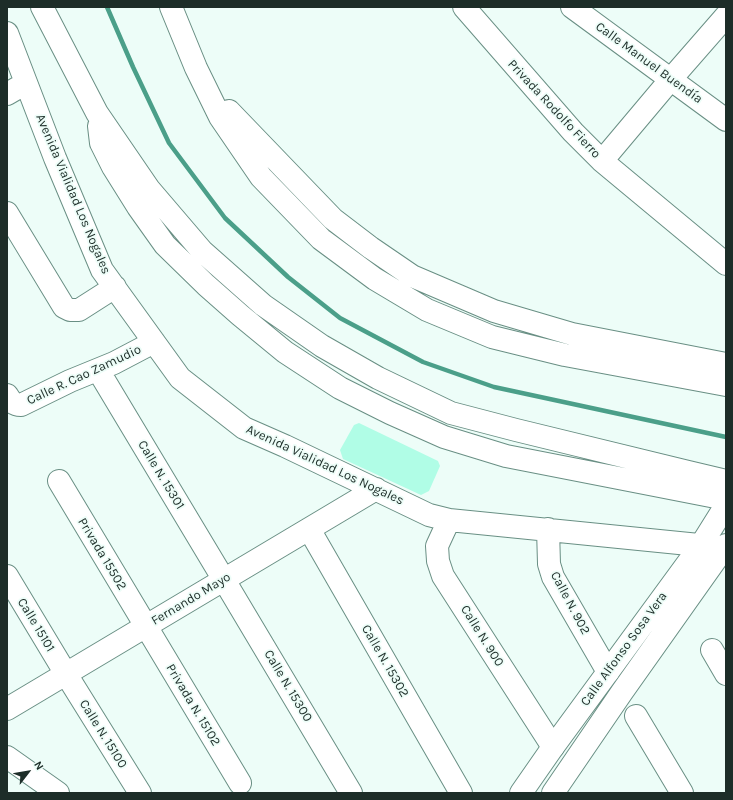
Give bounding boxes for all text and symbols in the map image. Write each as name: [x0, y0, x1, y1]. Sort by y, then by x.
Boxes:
street label: Calle Manuel Buendía: [592, 19, 706, 107]
street label: Privada Rodolfo Fierro: [504, 56, 604, 162]
street label: Avenida Vialidad Los Nogales: [32, 112, 114, 276]
street label: Calle R. Cao Zamudio: [24, 342, 144, 408]
street label: Avenida Vialidad Los Nogales: [244, 422, 406, 508]
street label: Calle N. 15301: [134, 438, 188, 512]
street label: Privada 15502: [74, 515, 130, 593]
street label: Fernando Mayo: [148, 569, 234, 629]
street label: Calle N. 902: [547, 569, 593, 637]
street label: Calle Alfonso Sosa Vera: [577, 589, 671, 709]
street label: Calle 15101: [14, 595, 58, 655]
street label: Calle N. 900: [457, 602, 507, 670]
street label: Calle N. 15302: [358, 622, 412, 700]
street label: Calle N. 15300: [260, 647, 316, 725]
street label: Privada N. 15102: [162, 661, 224, 749]
street label: Calle N. 15100: [76, 697, 130, 771]
north arrow: [8, 752, 48, 792]
text: N: [31, 759, 46, 772]

